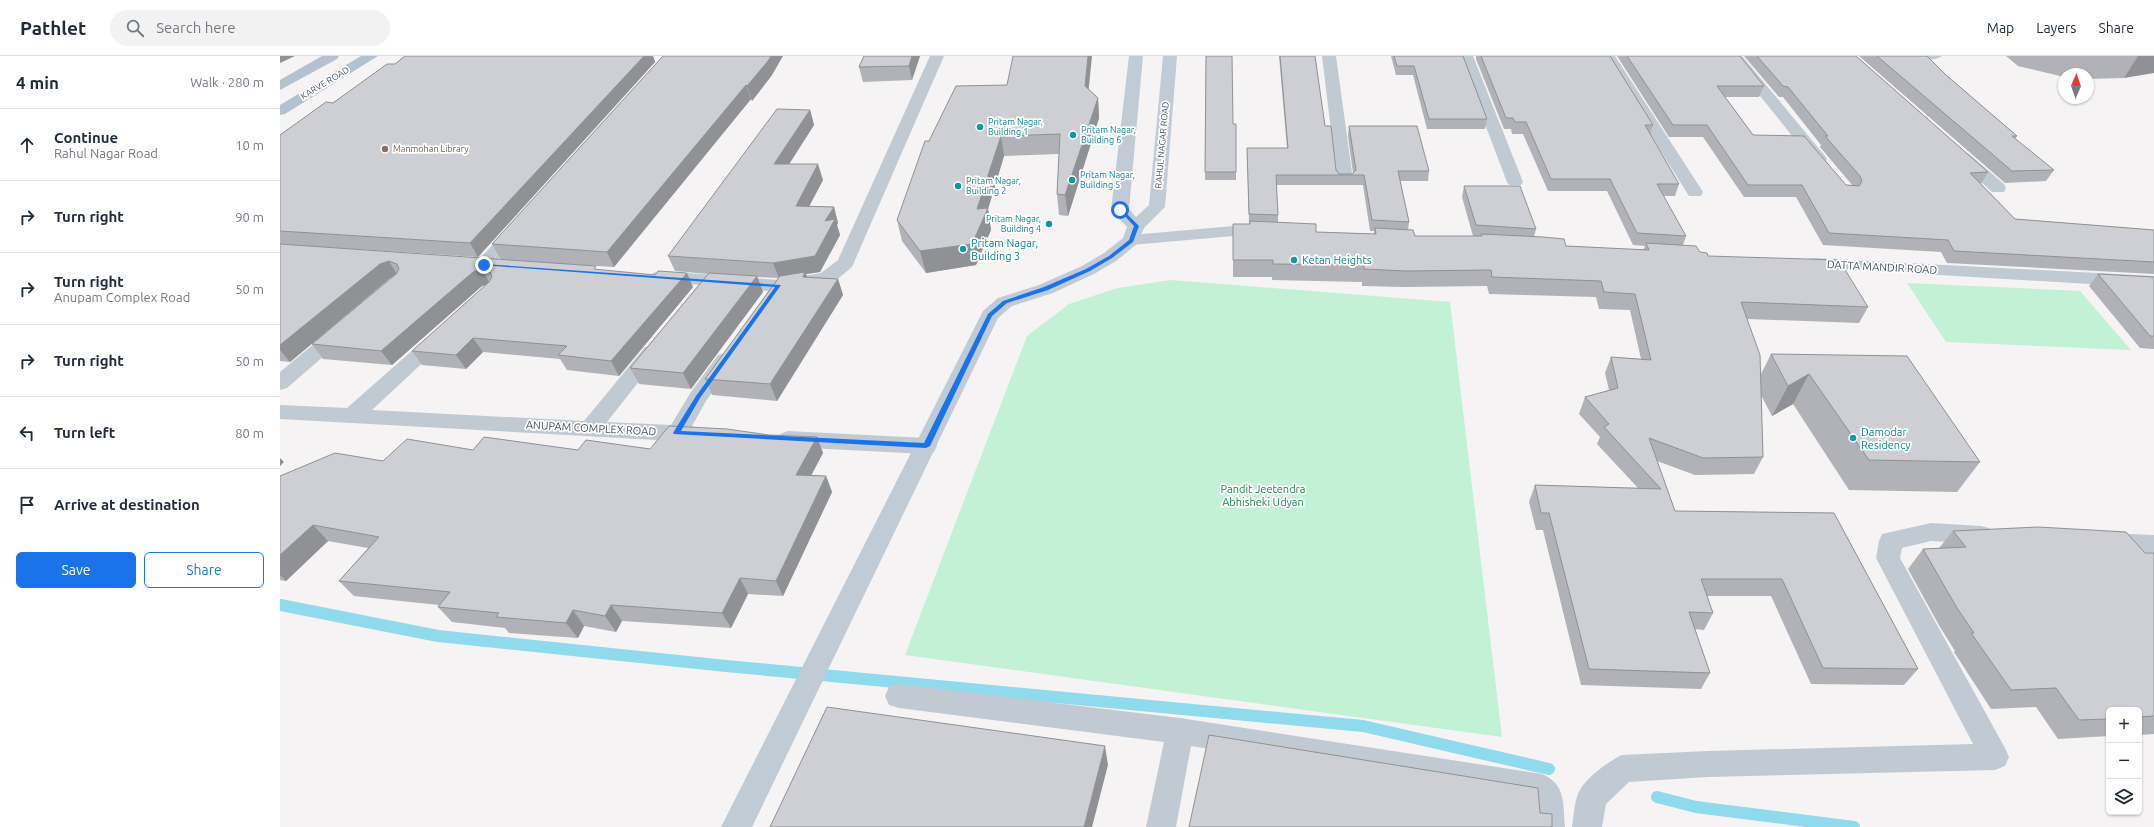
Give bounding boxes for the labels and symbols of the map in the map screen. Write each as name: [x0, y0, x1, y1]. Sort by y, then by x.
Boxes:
street label: KARVE ROAD: [299, 65, 351, 101]
north arrow: [2058, 68, 2094, 104]
street label: RAHUL NAGAR ROAD: [1153, 101, 1171, 189]
place label: Pritam Nagar, Building 1: [988, 117, 1043, 137]
marker: Pritam Nagar, Building 1: [975, 122, 985, 132]
place label: Pritam Nagar, Building 6: [1081, 125, 1136, 145]
marker: Pritam Nagar, Building 6: [1068, 130, 1078, 140]
marker: Manmohan Library: [380, 144, 390, 154]
place label: Manmohan Library: [393, 144, 469, 154]
place label: Pritam Nagar, Building 5: [1080, 170, 1135, 190]
marker: Pritam Nagar, Building 5: [1067, 175, 1077, 185]
place label: Pritam Nagar, Building 2: [966, 176, 1021, 196]
marker: Pritam Nagar, Building 2: [953, 181, 963, 191]
route start: [1111, 201, 1129, 219]
place label: Pritam Nagar, Building 4: [986, 214, 1041, 234]
marker: Pritam Nagar, Building 4: [1044, 219, 1054, 229]
place label: Pritam Nagar, Building 3: [971, 237, 1038, 262]
marker: Pritam Nagar, Building 3: [958, 244, 968, 254]
place label: Ketan Heights: [1302, 254, 1372, 266]
marker: Ketan Heights: [1289, 255, 1299, 265]
route end: [475, 256, 493, 274]
street label: DATTA MANDIR ROAD: [1827, 258, 1938, 276]
street label: ANUPAM COMPLEX ROAD: [526, 419, 657, 437]
place label: Damodar Residency: [1861, 426, 1911, 451]
marker: Damodar Residency: [1848, 433, 1858, 443]
park label: Pandit Jeetendra Abhisheki Udyan: [1221, 483, 1305, 508]

